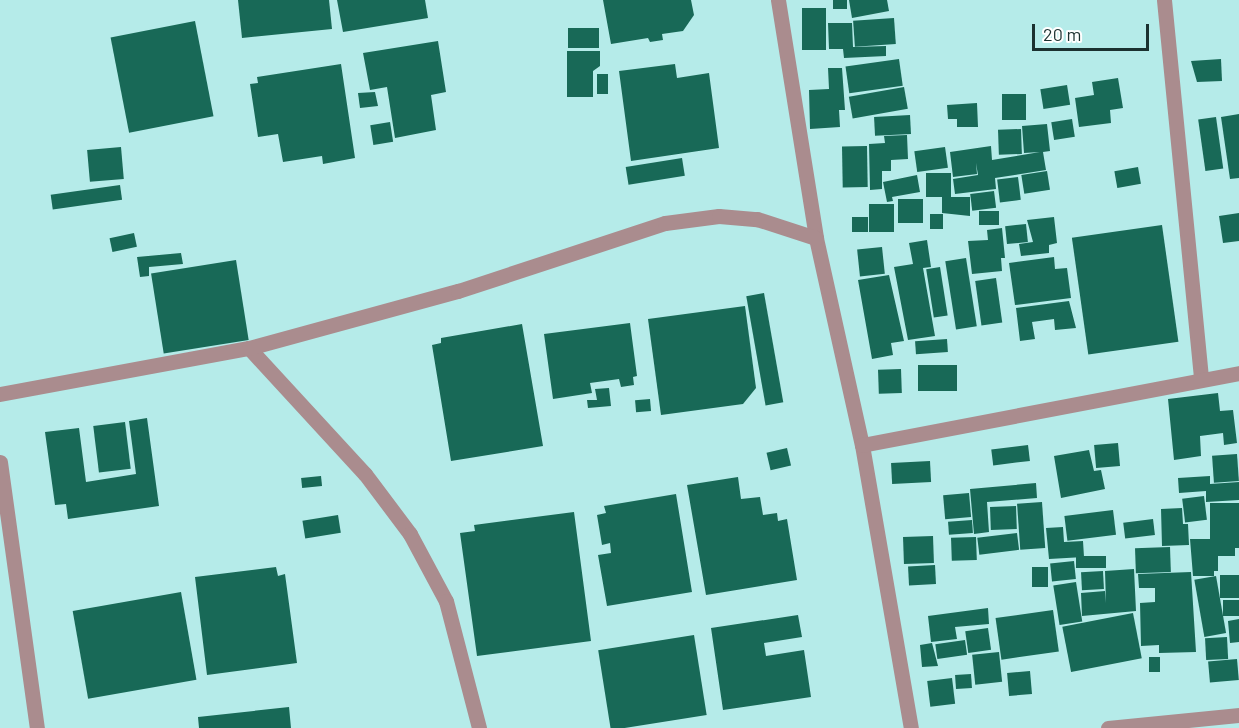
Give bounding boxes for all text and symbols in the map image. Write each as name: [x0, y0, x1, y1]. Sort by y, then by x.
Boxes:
scale bar: [1035, 12, 1152, 50]
text: 20 m: [1043, 23, 1081, 45]

